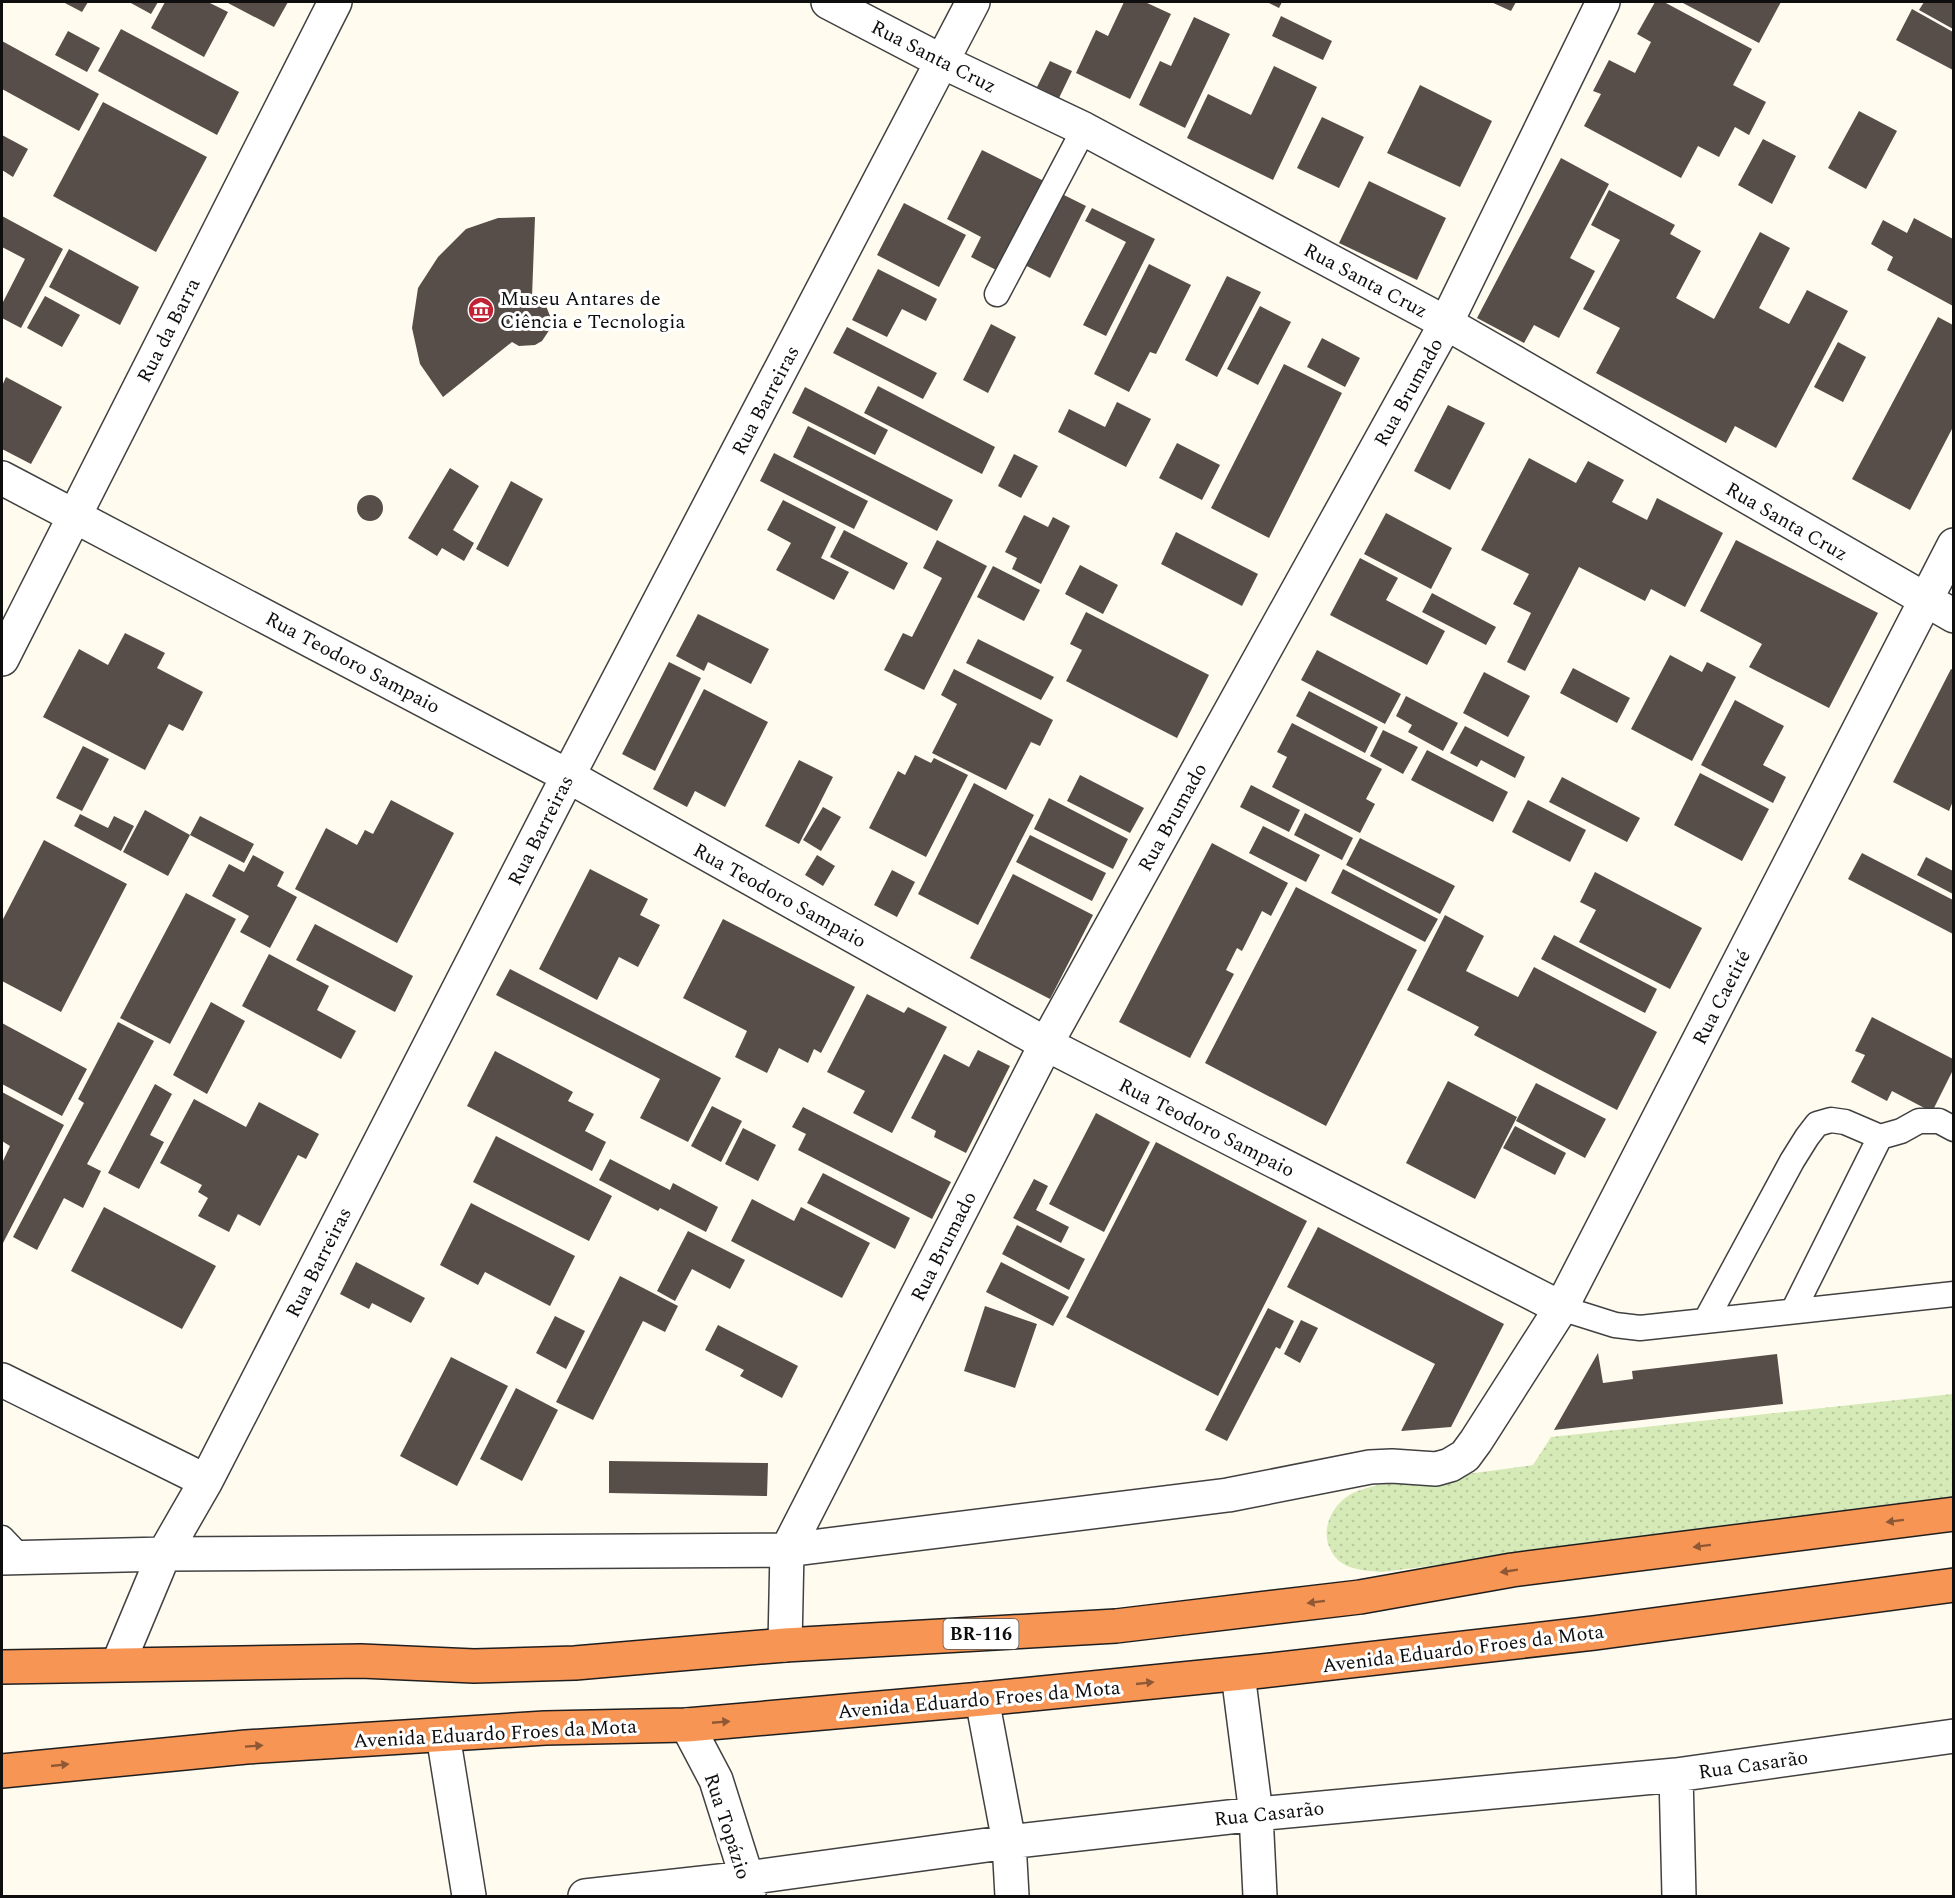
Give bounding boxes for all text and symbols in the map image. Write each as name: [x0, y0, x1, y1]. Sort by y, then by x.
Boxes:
street label: Rua Santa Cruz: [866, 12, 1001, 101]
street label: Rua Santa Cruz: [1298, 236, 1433, 326]
street label: Rua da Barra: [130, 273, 208, 388]
place label: Museu Antares de Ciência e Tecnologia: [500, 284, 685, 337]
museum icon: Museu Antares de Ciência e Tecnologia: [466, 295, 496, 325]
street label: Rua Brumado: [1367, 333, 1451, 452]
street label: Rua Barreiras: [724, 340, 807, 461]
street label: Rua Santa Cruz: [1720, 475, 1853, 569]
street label: Rua Teodoro Sampaio: [260, 604, 445, 722]
street label: Rua Brumado: [1131, 758, 1215, 877]
street label: Rua Barreiras: [500, 770, 582, 891]
street label: Rua Teodoro Sampaio: [687, 836, 872, 956]
street label: Rua Caetité: [1685, 944, 1759, 1050]
street label: Rua Teodoro Sampaio: [1113, 1070, 1300, 1185]
street label: Rua Brumado: [903, 1186, 985, 1307]
street label: Rua Barreiras: [278, 1202, 360, 1323]
one-way arrow: [1886, 1516, 1905, 1526]
one-way arrow: [1692, 1541, 1711, 1550]
one-way arrow: [1499, 1566, 1518, 1575]
one-way arrow: [1307, 1597, 1326, 1607]
street label: Avenida Eduardo Froes da Mota: [1320, 1617, 1606, 1681]
road number: BR-116: [944, 1619, 1018, 1649]
street label: Avenida Eduardo Froes da Mota: [836, 1673, 1122, 1727]
one-way arrow: [1136, 1678, 1155, 1688]
street label: Avenida Eduardo Froes da Mota: [352, 1712, 638, 1756]
one-way arrow: [712, 1717, 731, 1727]
one-way arrow: [244, 1741, 263, 1751]
street label: Rua Casarão: [1696, 1742, 1810, 1788]
one-way arrow: [50, 1760, 69, 1770]
street label: Rua Topázio: [696, 1769, 758, 1883]
street label: Rua Casarão: [1213, 1793, 1326, 1835]

